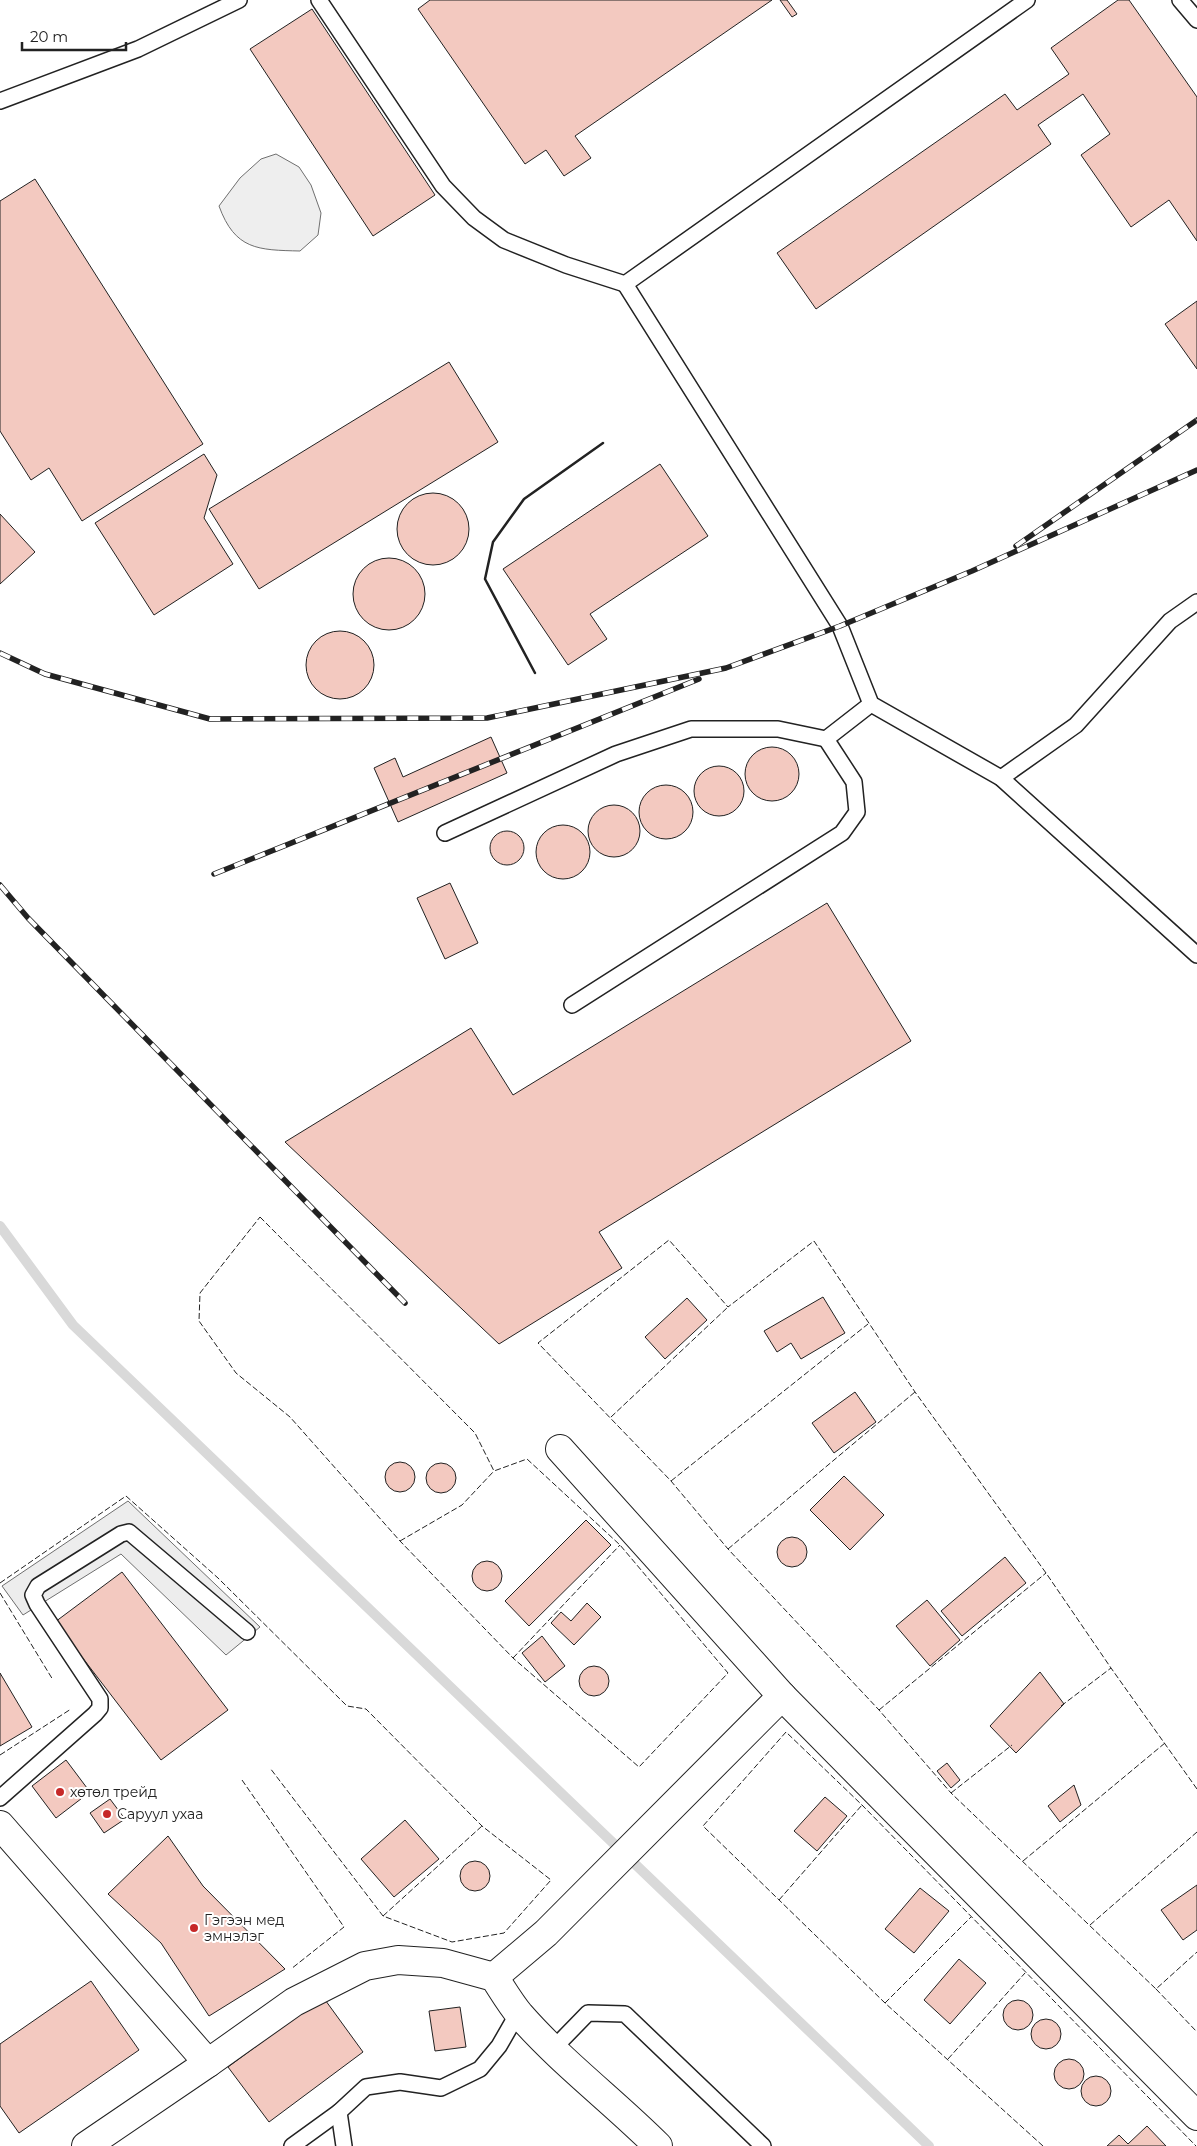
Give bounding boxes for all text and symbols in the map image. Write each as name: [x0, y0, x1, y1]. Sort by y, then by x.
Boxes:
scale bar: [22, 20, 126, 52]
text: 20 m: [30, 27, 68, 46]
place label: хөтөл трейд: [70, 1783, 157, 1801]
marker: хөтөл трейд: [54, 1786, 66, 1798]
place label: Саруул ухаа: [117, 1805, 203, 1823]
marker: Саруул ухаа: [101, 1808, 113, 1820]
place label: Гэгээн мед эмнэлэг: [204, 1911, 284, 1945]
marker: Гэгээн мед эмнэлэг: [188, 1922, 200, 1934]

